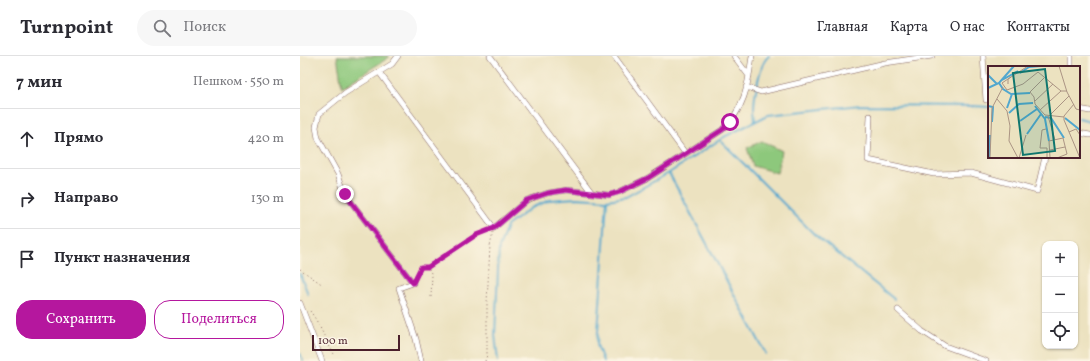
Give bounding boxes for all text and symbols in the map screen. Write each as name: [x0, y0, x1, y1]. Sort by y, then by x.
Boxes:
search box: [137, 10, 417, 46]
text: Turnpoint: [20, 15, 113, 41]
icon: search: [151, 17, 173, 39]
text: Поиск: [183, 17, 226, 38]
text: Главная: [817, 18, 868, 37]
text: Карта: [890, 18, 928, 37]
text: О нас: [950, 18, 985, 37]
text: Контакты: [1007, 18, 1070, 37]
inset map: [988, 66, 1080, 158]
text: 7 мин: [16, 71, 62, 94]
text: Пешком · 550 m: [193, 73, 284, 91]
route start: [721, 113, 739, 131]
icon: ahead: [16, 128, 38, 150]
text: Прямо: [54, 128, 103, 149]
text: 420 m: [247, 130, 284, 148]
route end: [336, 185, 354, 203]
icon: right: [16, 188, 38, 210]
text: Направо: [54, 188, 118, 209]
text: 130 m: [251, 190, 284, 208]
map controls: [1042, 241, 1078, 349]
button: +: [1042, 241, 1078, 277]
icon: arrive: [16, 248, 38, 270]
text: Пункт назначения: [54, 248, 190, 269]
button: −: [1042, 277, 1078, 313]
button: Сохранить: [16, 300, 146, 339]
button: Поделиться: [154, 300, 284, 339]
button: locate: [1042, 313, 1078, 349]
scale bar: [312, 333, 400, 352]
text: 100 m: [318, 334, 348, 349]

